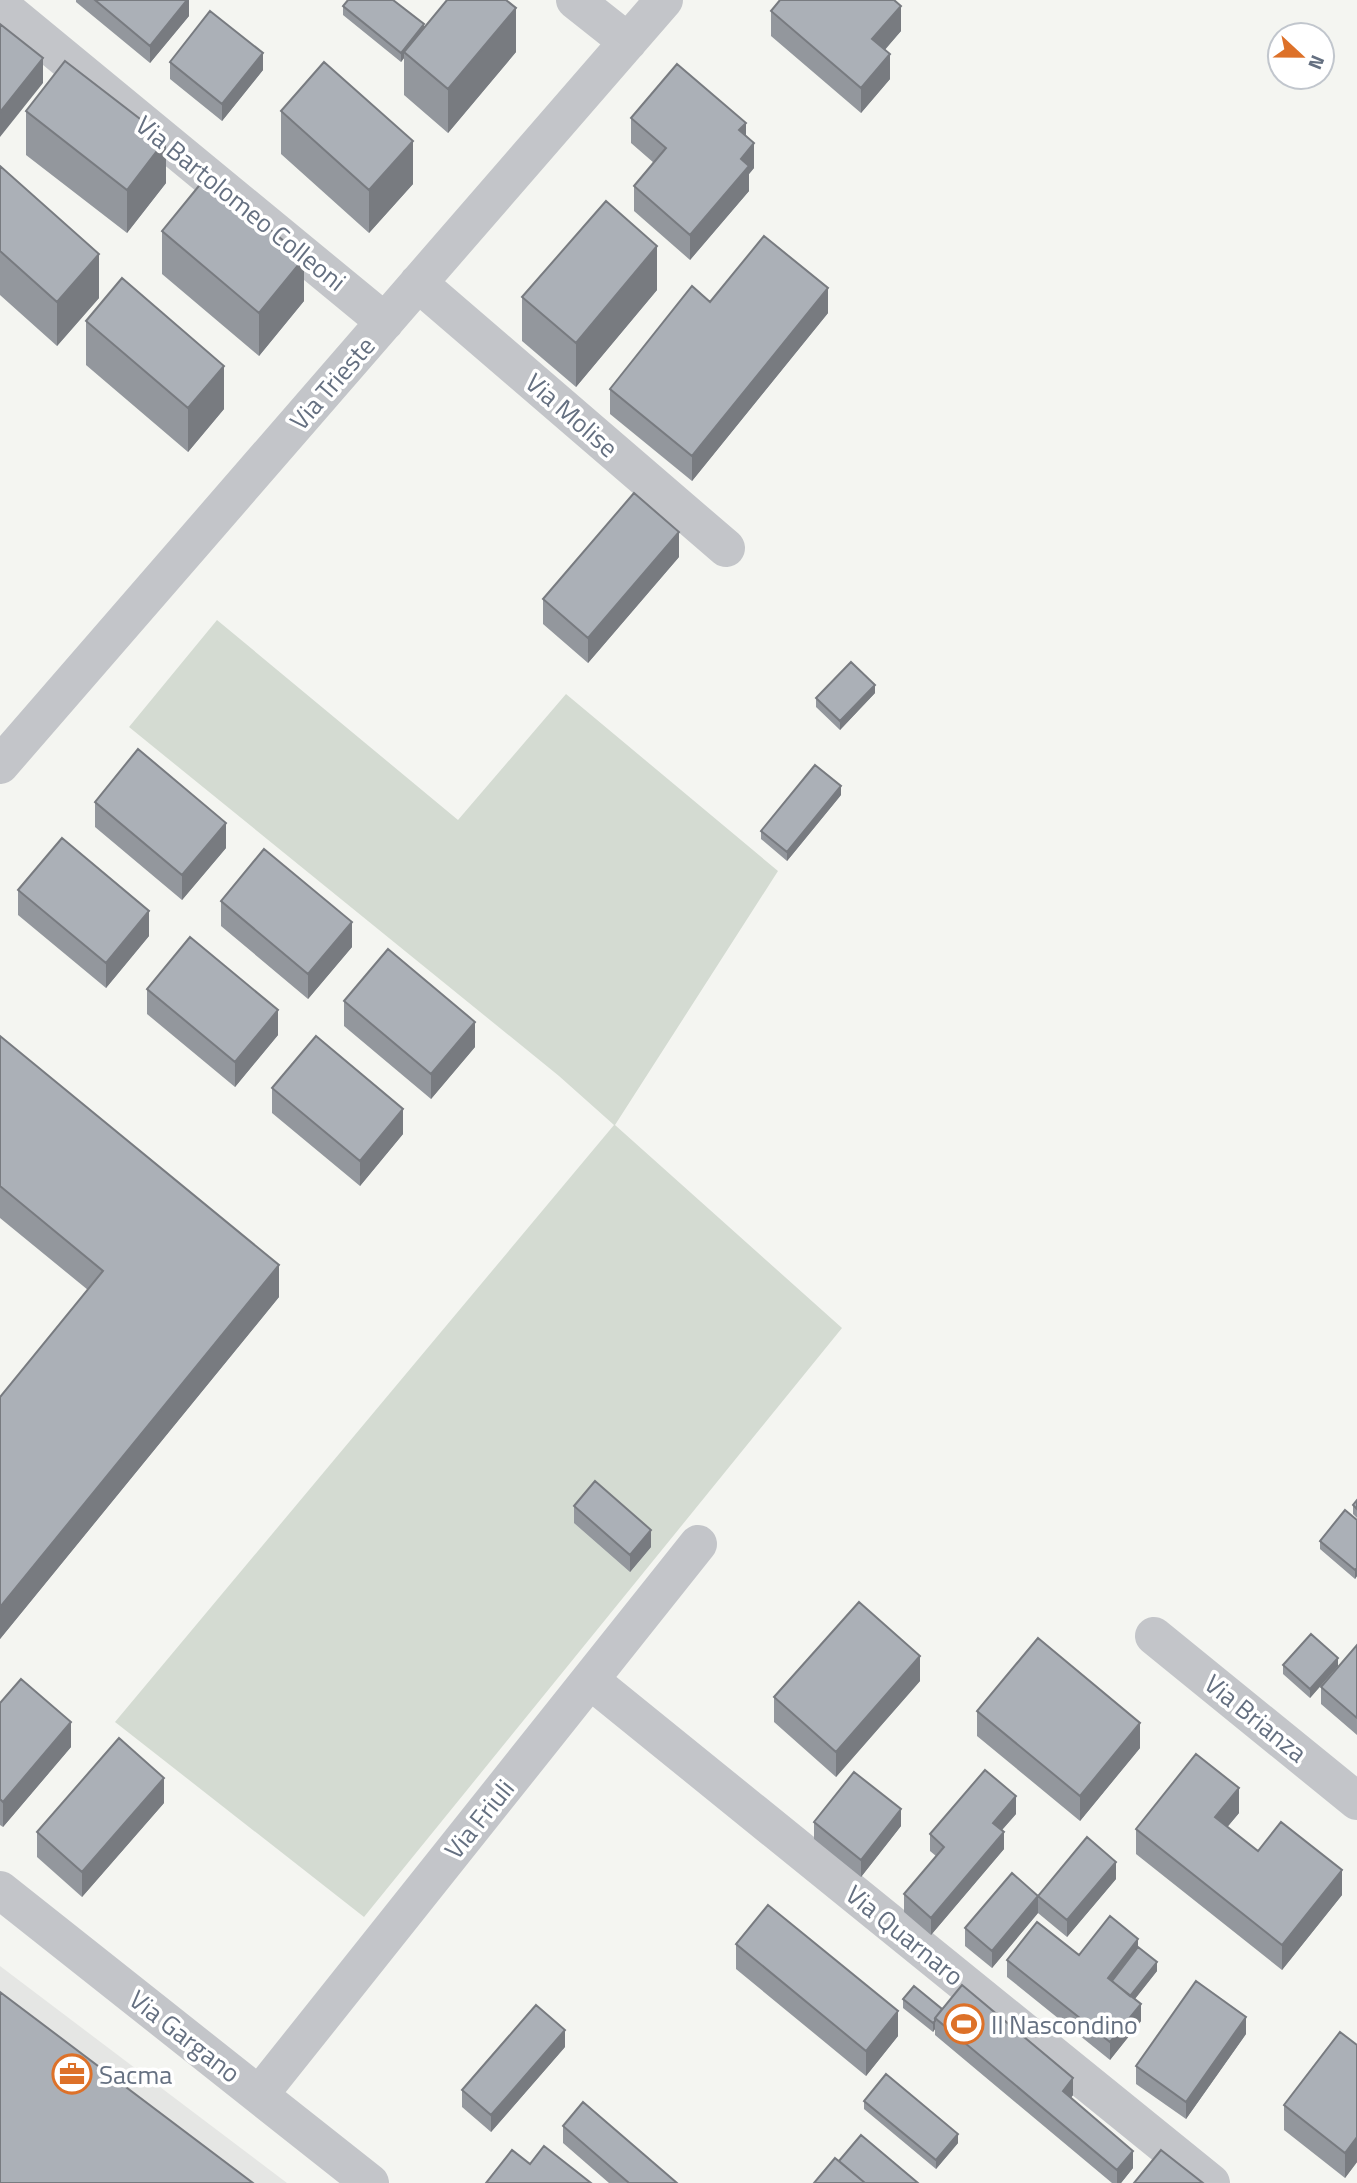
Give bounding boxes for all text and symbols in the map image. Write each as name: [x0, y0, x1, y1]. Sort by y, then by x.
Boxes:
north arrow: [1266, 21, 1336, 91]
text: N: [1301, 51, 1333, 74]
street label: Via Bartolomeo Colleoni: [127, 106, 355, 300]
street label: Via Trieste: [280, 327, 384, 439]
street label: Via Molise: [517, 364, 627, 466]
street label: Via Brianza: [1196, 1664, 1316, 1772]
street label: Via Friuli: [435, 1771, 523, 1867]
street label: Via Quarnaro: [838, 1875, 972, 1995]
street label: Via Gargano: [121, 1980, 249, 2092]
sports icon: Il Nascondino: [943, 2003, 985, 2045]
place label: Il Nascondino: [991, 2005, 1138, 2044]
office icon: Sacma: [51, 2053, 93, 2095]
place label: Sacma: [99, 2055, 172, 2094]

